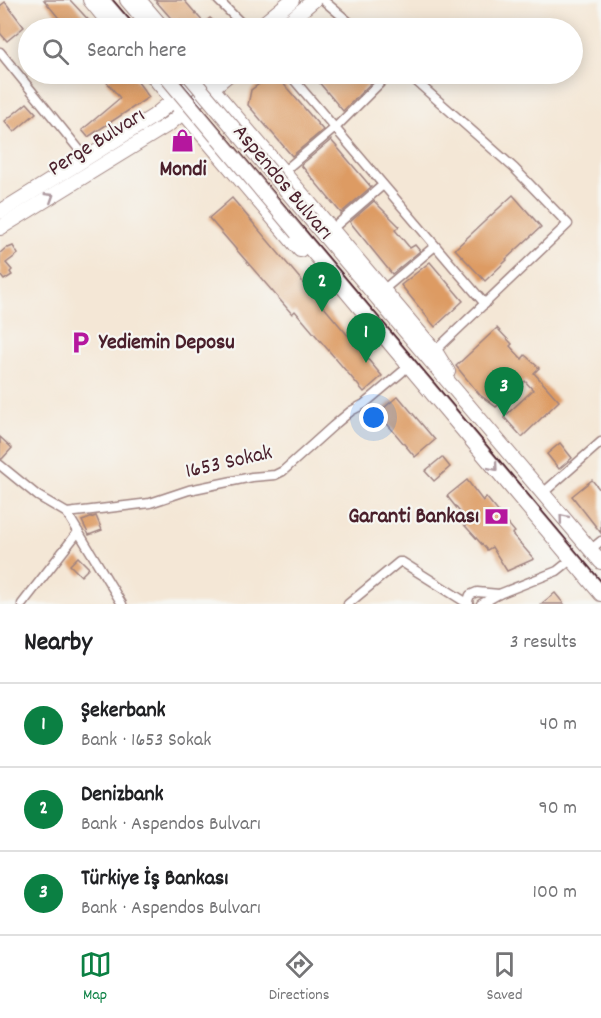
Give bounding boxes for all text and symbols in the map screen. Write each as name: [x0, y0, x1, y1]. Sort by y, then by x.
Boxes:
search box: [18, 18, 583, 84]
icon: search: [39, 35, 72, 68]
text: Search here: [87, 36, 186, 67]
street label: Perge Bulvarı: [43, 101, 151, 185]
street label: Aspendos Bulvarı: [224, 118, 340, 248]
shop icon: Mondi: [170, 128, 196, 154]
place label: Mondi: [159, 155, 207, 186]
one-way arrow: [44, 193, 54, 205]
pin: 2: [302, 262, 342, 312]
pin: 1: [346, 314, 386, 363]
place label: Yediemin Deposu: [98, 328, 235, 359]
parking icon: Yediemin Deposu: [68, 330, 94, 356]
pin: 3: [484, 368, 524, 417]
your location: [359, 403, 388, 432]
street label: 1653 Sokak: [182, 438, 276, 488]
one-way arrow: [487, 460, 498, 471]
place label: Garanti Bankası: [348, 502, 479, 533]
bank icon: Garanti Bankası: [484, 504, 510, 530]
one-way arrow: [559, 514, 570, 525]
text: Nearby: [24, 625, 92, 662]
text: 3 results: [510, 629, 577, 657]
text: Şekerbank: [81, 696, 166, 727]
text: 1: [41, 711, 46, 739]
text: 40 m: [539, 711, 577, 739]
text: Bank · 1653 Sokak: [81, 727, 211, 755]
text: Denizbank: [81, 780, 164, 811]
text: 2: [39, 795, 48, 823]
text: 90 m: [539, 795, 577, 823]
text: Bank · Aspendos Bulvarı: [81, 811, 261, 839]
text: Türkiye İş Bankası: [81, 864, 228, 895]
text: 3: [39, 879, 48, 907]
text: 100 m: [533, 879, 577, 907]
text: Bank · Aspendos Bulvarı: [81, 895, 261, 923]
tab: Map: [79, 948, 112, 1007]
tab: Directions: [269, 948, 329, 1007]
tab: Saved: [487, 948, 522, 1007]

